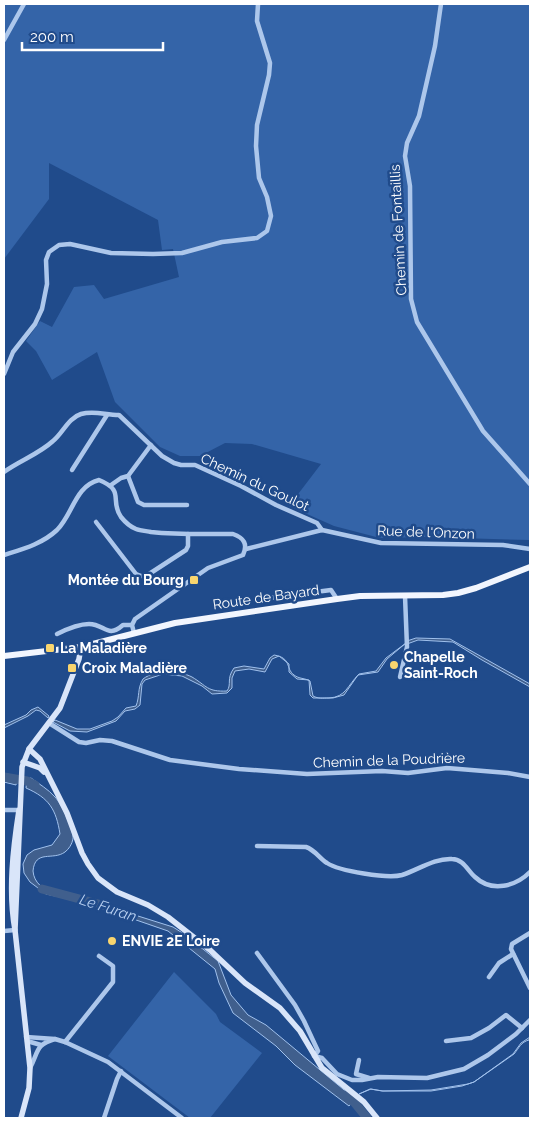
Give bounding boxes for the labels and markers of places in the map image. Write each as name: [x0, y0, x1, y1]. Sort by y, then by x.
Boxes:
place label: Montée du Bourg: [68, 572, 184, 588]
marker: Montée du Bourg: [188, 574, 200, 586]
place label: La Maladière: [60, 640, 147, 656]
marker: La Maladière: [44, 642, 56, 654]
place label: Chapelle Saint-Roch: [404, 649, 478, 681]
marker: Chapelle Saint-Roch: [388, 659, 400, 671]
place label: Croix Maladière: [82, 660, 188, 676]
marker: Croix Maladière: [66, 662, 78, 674]
place label: ENVIE 2E Loire: [122, 933, 221, 949]
marker: ENVIE 2E Loire: [106, 935, 118, 947]

